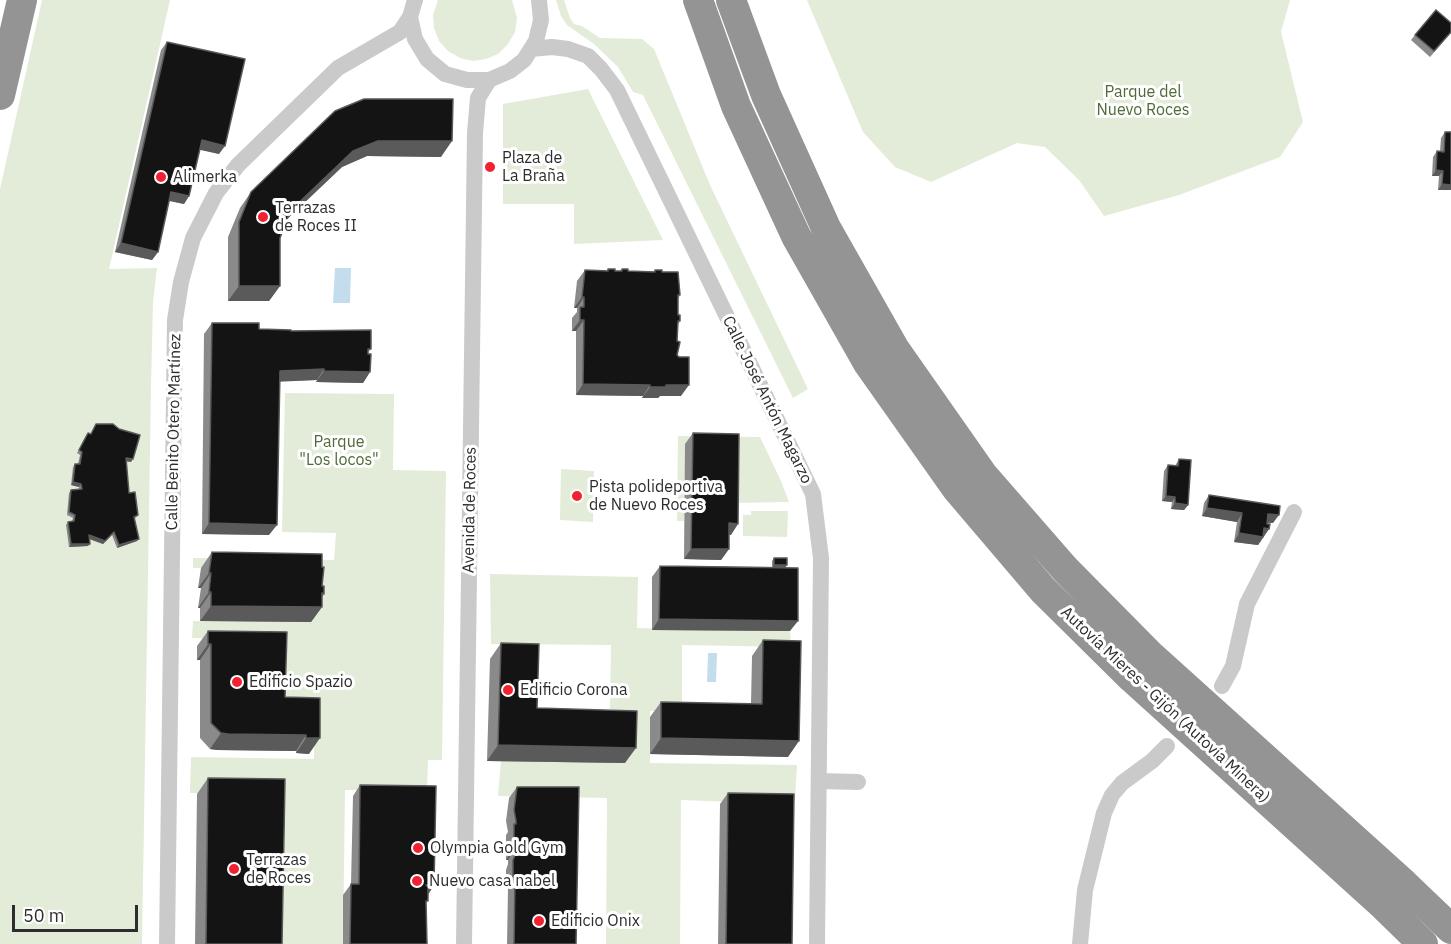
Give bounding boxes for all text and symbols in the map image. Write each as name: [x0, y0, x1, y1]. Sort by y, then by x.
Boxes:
park label: Parque del Nuevo Roces: [1096, 82, 1190, 120]
place label: Plaza de La Braña: [502, 148, 565, 186]
marker: Plaza de La Braña: [483, 160, 497, 174]
place label: Alimerka: [173, 167, 237, 187]
marker: Alimerka: [154, 170, 168, 184]
place label: Terrazas de Roces II: [275, 198, 357, 236]
marker: Terrazas de Roces II: [256, 210, 270, 224]
street label: Calle José Antón Magarzo: [718, 313, 816, 487]
street label: Calle Benito Otero Martínez: [163, 333, 185, 531]
park label: Parque "Los locos": [299, 432, 379, 470]
street label: Avenida de Roces: [459, 447, 481, 573]
place label: Pista polideportiva de Nuevo Roces: [589, 477, 723, 515]
marker: Pista polideportiva de Nuevo Roces: [570, 489, 584, 503]
street label: Autovía Mieres - Gijón (Autovía Minera): [1057, 603, 1273, 807]
place label: Edificio Spazio: [249, 672, 353, 692]
marker: Edificio Spazio: [230, 675, 244, 689]
place label: Edificio Corona: [520, 680, 628, 700]
marker: Edificio Corona: [501, 683, 515, 697]
place label: Olympia Gold Gym: [430, 838, 564, 858]
marker: Olympia Gold Gym: [411, 841, 425, 855]
place label: Terrazas de Roces: [246, 850, 311, 888]
marker: Terrazas de Roces: [227, 862, 241, 876]
place label: Nuevo casa nabel: [429, 871, 555, 891]
marker: Nuevo casa nabel: [410, 874, 424, 888]
scale bar: [15, 893, 141, 931]
text: 50 m: [23, 904, 65, 927]
place label: Edificio Onix: [551, 911, 640, 931]
marker: Edificio Onix: [532, 914, 546, 928]

